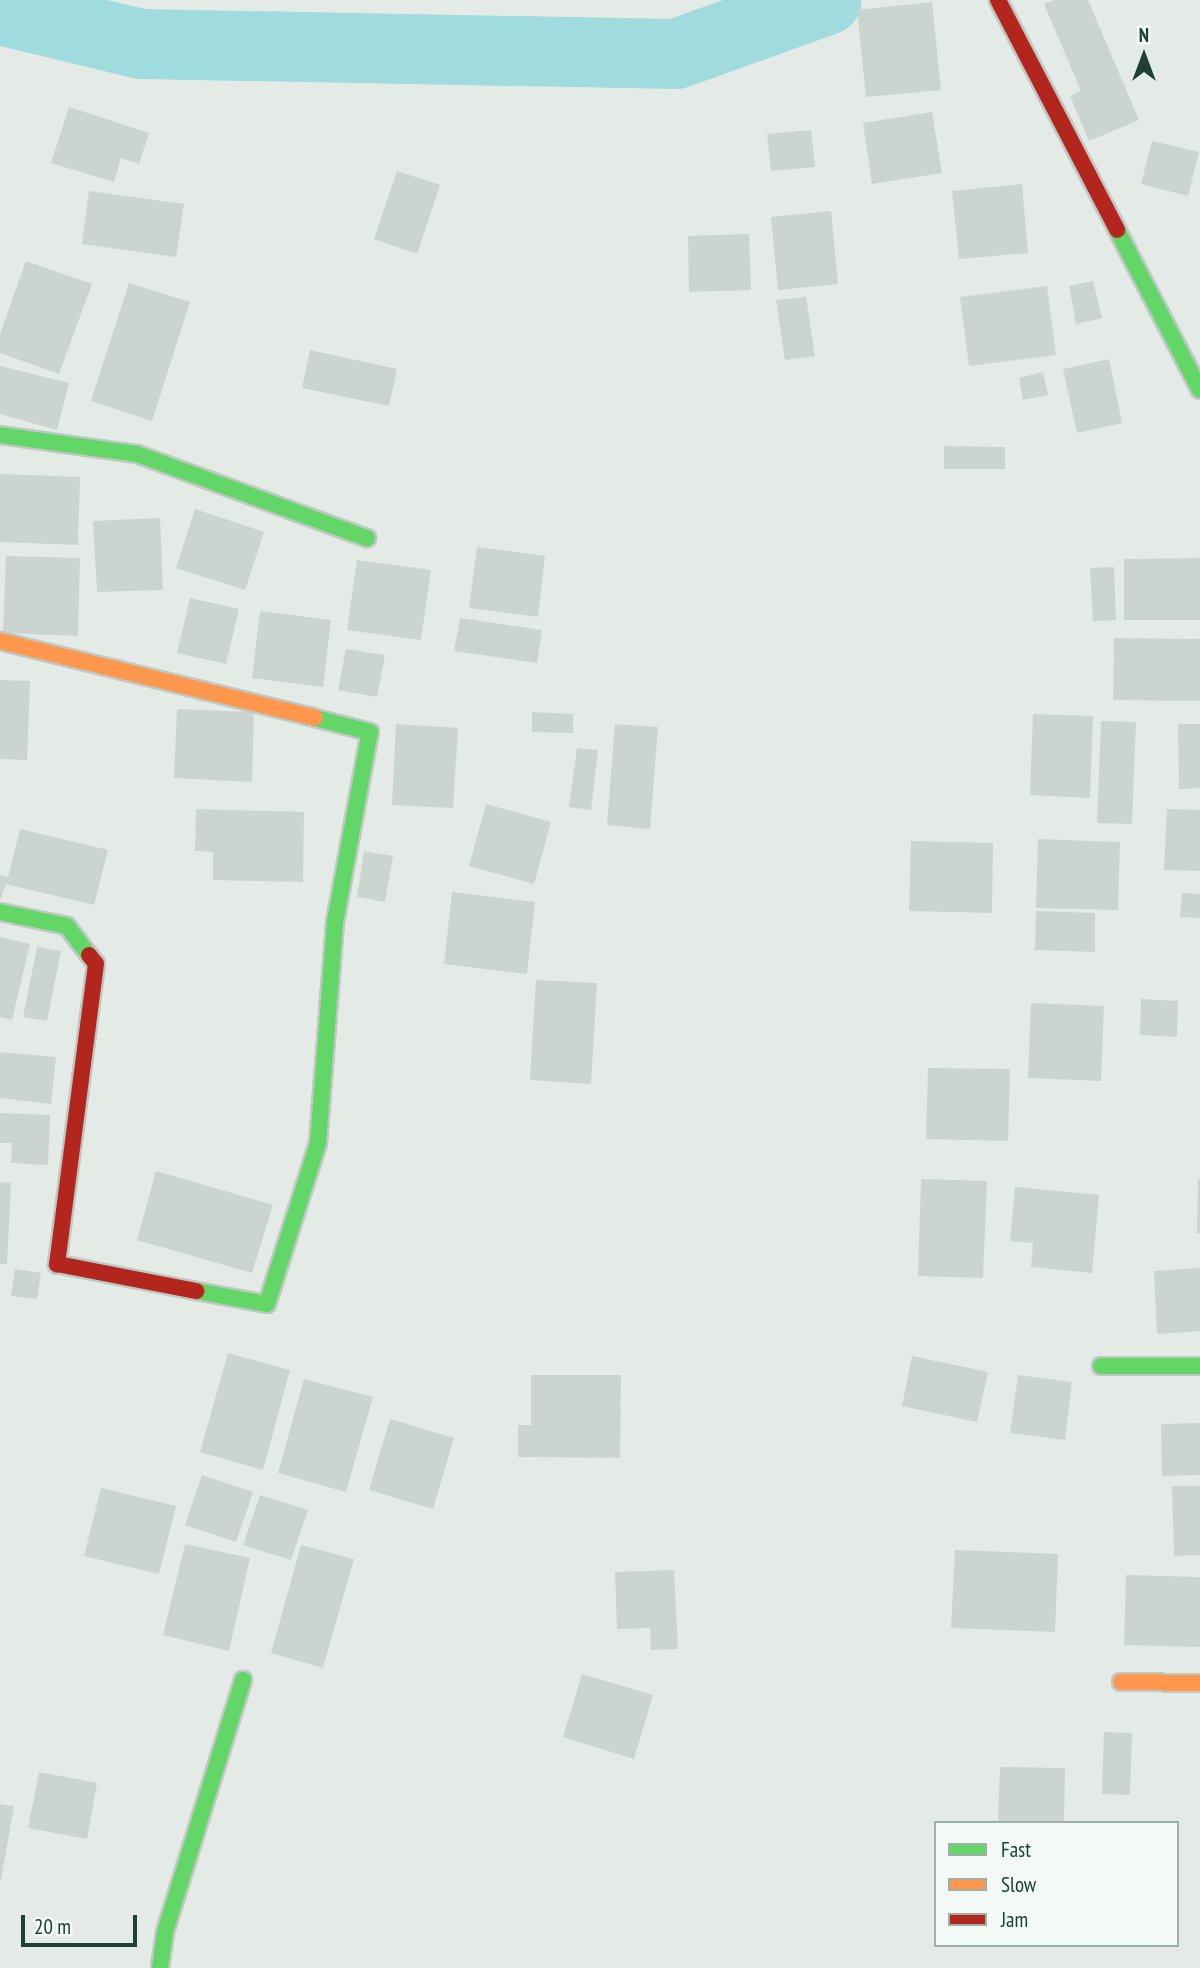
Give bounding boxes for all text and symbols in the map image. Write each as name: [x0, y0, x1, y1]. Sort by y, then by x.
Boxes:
north arrow: [1109, 21, 1179, 91]
text: N: [1139, 23, 1149, 47]
legend: [934, 1821, 1179, 1947]
text: Fast: [1001, 1836, 1031, 1863]
text: Slow: [1001, 1871, 1036, 1898]
scale bar: [24, 1902, 140, 1946]
text: Jam: [1001, 1906, 1028, 1933]
text: 20 m: [34, 1913, 71, 1940]

